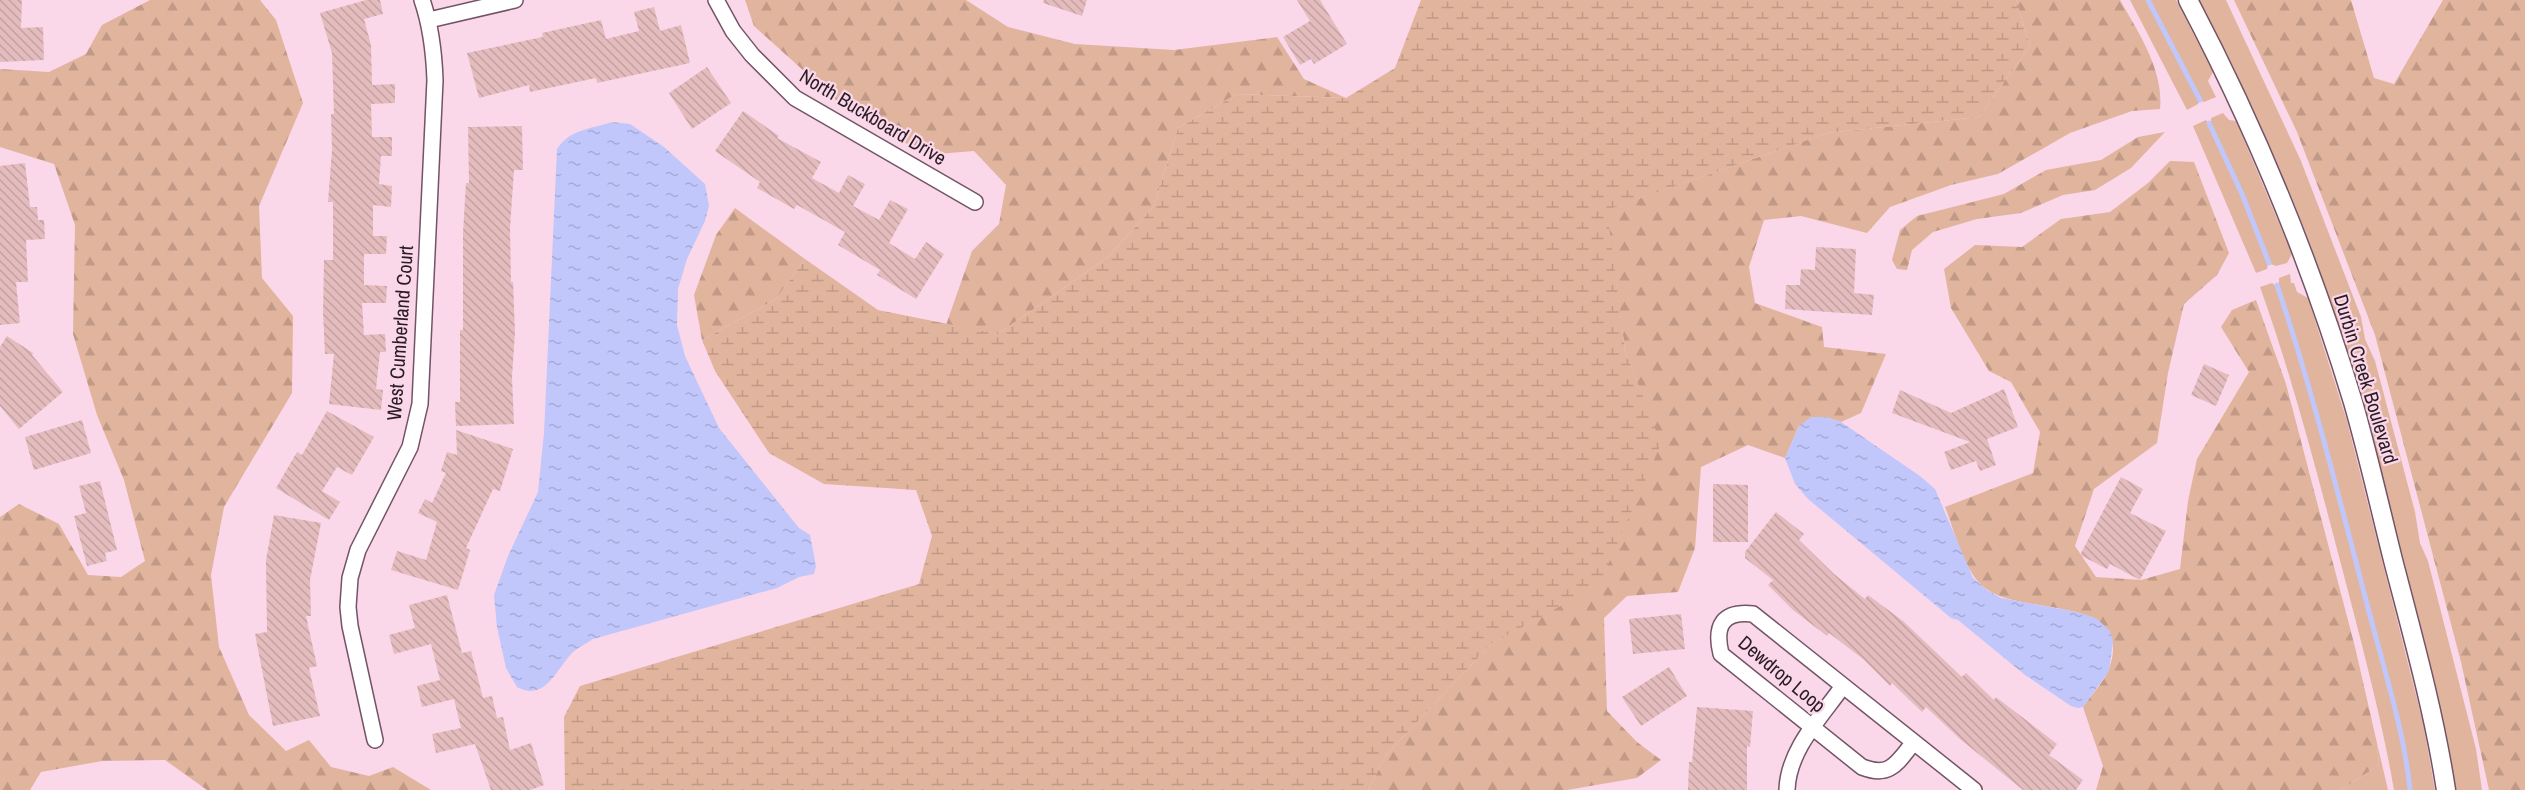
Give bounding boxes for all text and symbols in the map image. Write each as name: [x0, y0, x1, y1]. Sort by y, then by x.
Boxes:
street label: North Buckboard Drive: [795, 62, 952, 171]
street label: West Cumberland Court: [380, 244, 419, 422]
street label: Durbin Creek Boulevard: [2328, 291, 2405, 467]
street label: Dewdrop Loop: [1733, 629, 1832, 718]

